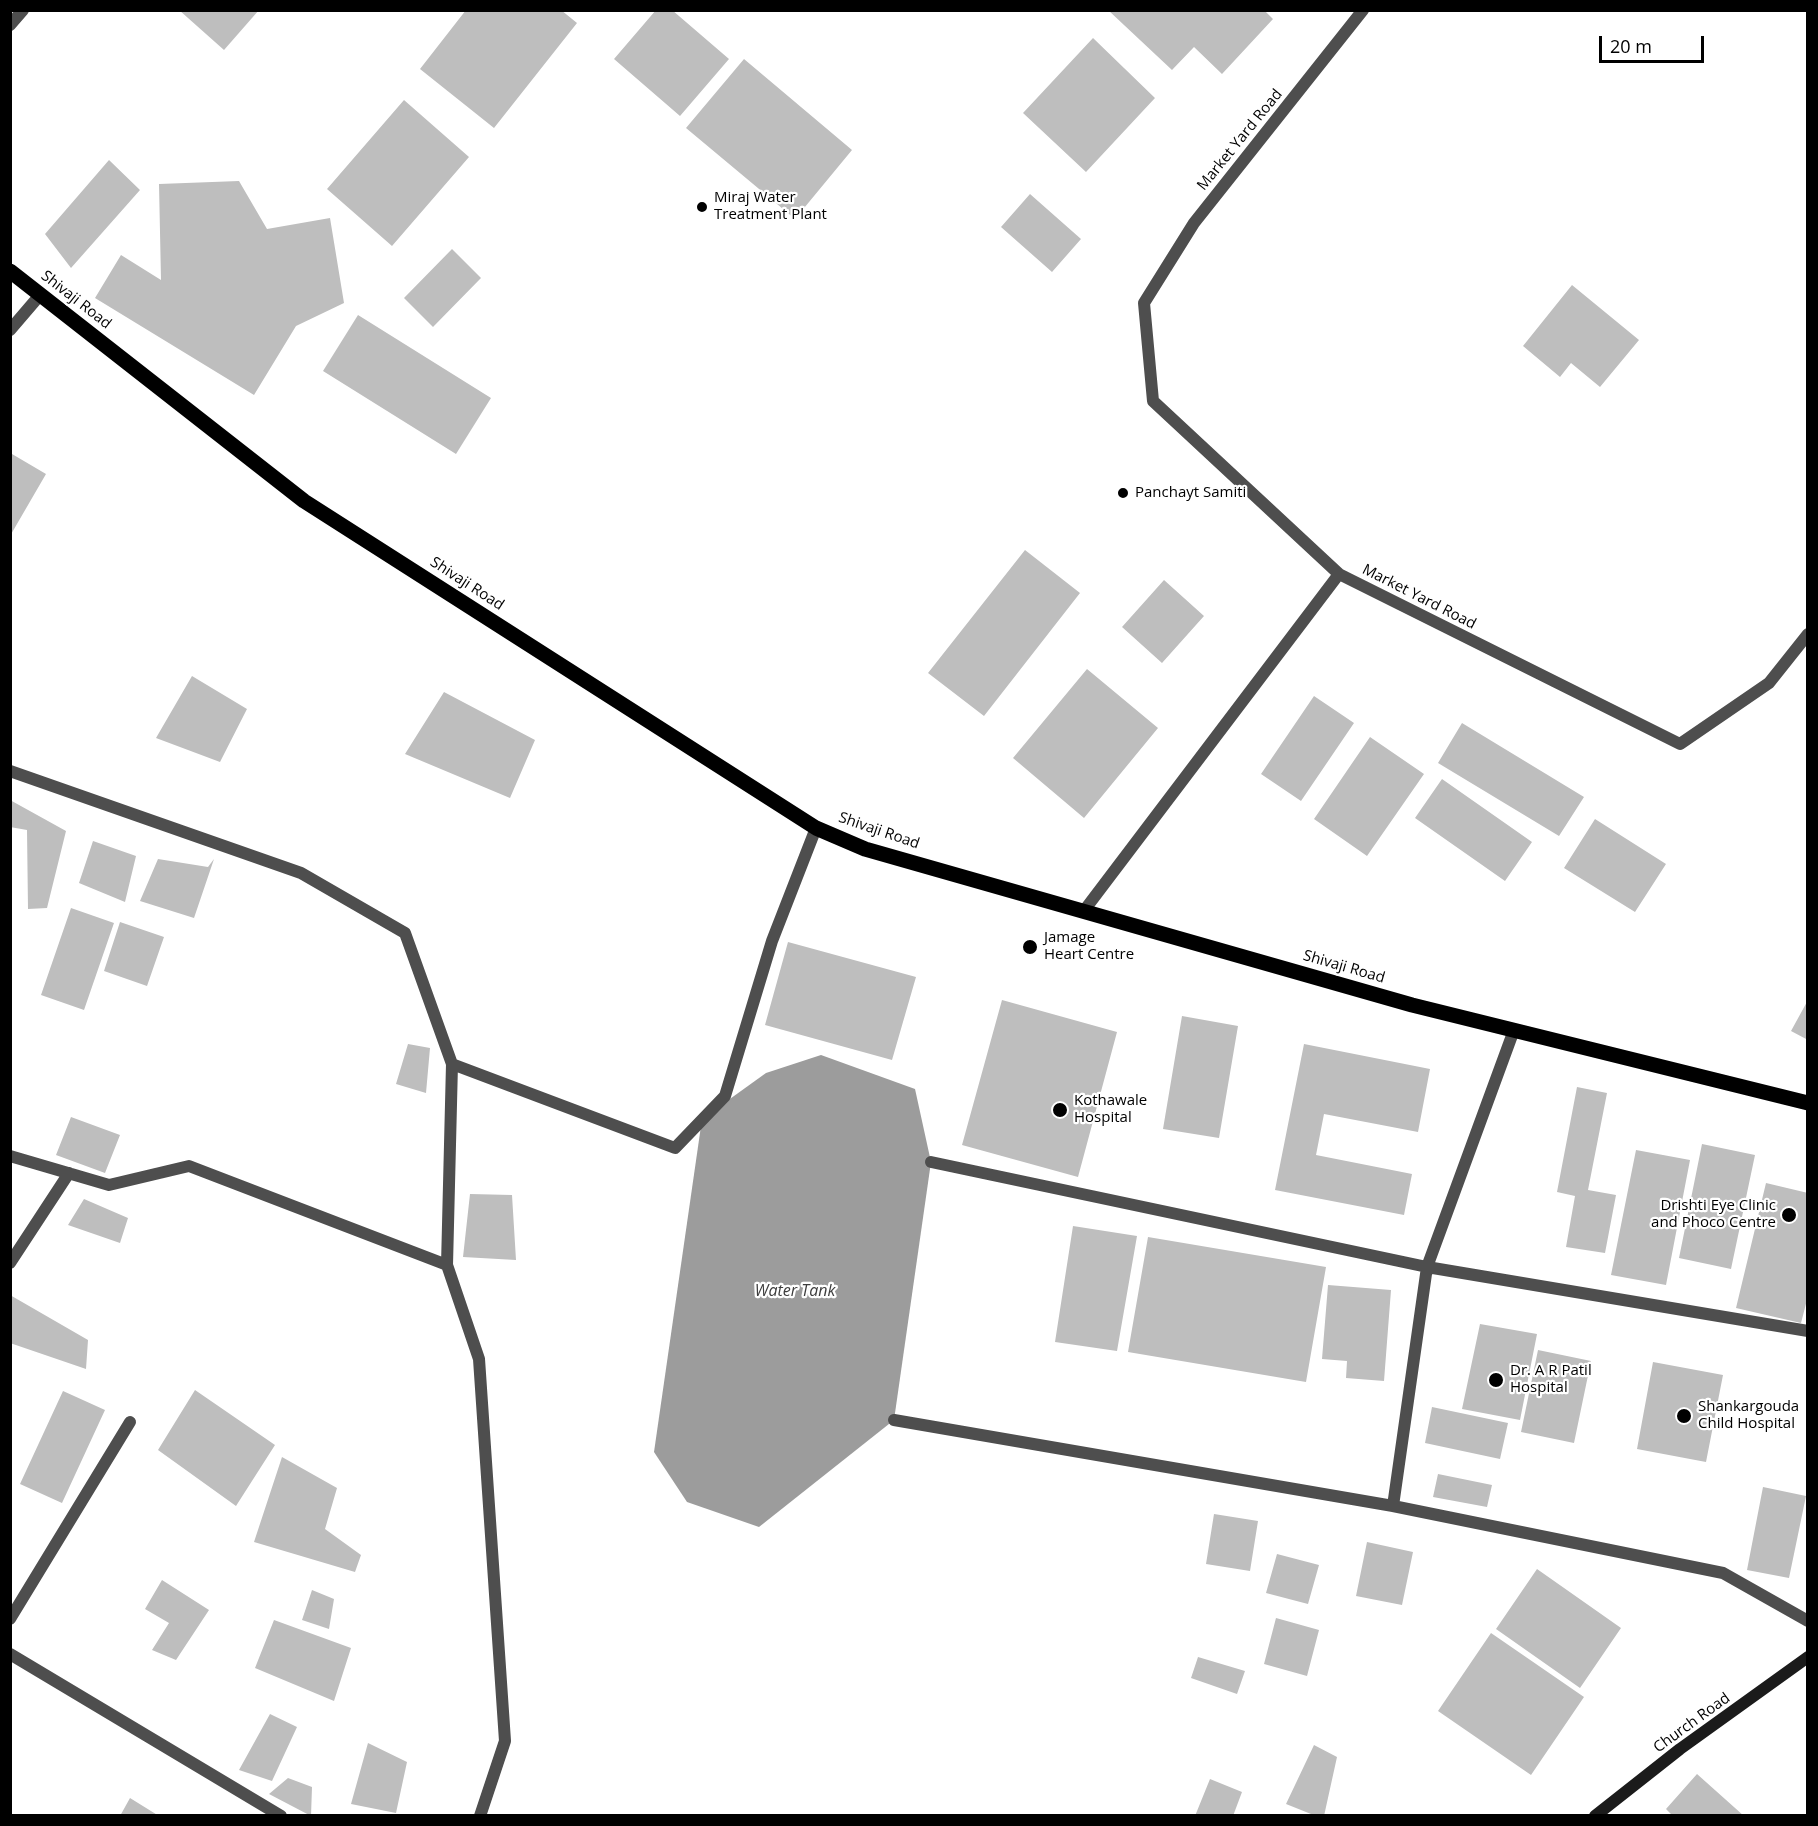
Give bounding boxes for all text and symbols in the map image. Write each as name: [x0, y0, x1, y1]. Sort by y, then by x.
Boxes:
scale bar: [1602, 24, 1707, 62]
text: 20 m: [1610, 34, 1652, 58]
street label: Market Yard Road: [1194, 86, 1286, 194]
place label: Miraj Water Treatment Plant: [714, 189, 827, 224]
marker: Miraj Water Treatment Plant: [695, 200, 709, 214]
street label: Shivaji Road: [37, 267, 115, 333]
place label: Panchayt Samiti: [1135, 484, 1246, 502]
marker: Panchayt Samiti: [1116, 486, 1130, 500]
street label: Shivaji Road: [427, 553, 507, 615]
street label: Market Yard Road: [1359, 561, 1479, 633]
street label: Shivaji Road: [836, 809, 922, 853]
place label: Jamage Heart Centre: [1044, 929, 1134, 964]
marker: Jamage Heart Centre: [1021, 938, 1039, 956]
street label: Shivaji Road: [1301, 947, 1387, 987]
place label: Kothawale Hospital: [1074, 1092, 1147, 1127]
marker: Kothawale Hospital: [1051, 1101, 1069, 1119]
place label: Drishti Eye Clinic and Phoco Centre: [1651, 1197, 1776, 1232]
marker: Drishti Eye Clinic and Phoco Centre: [1780, 1206, 1798, 1224]
water label: Water Tank: [755, 1281, 835, 1301]
place label: Dr. A R Patil Hospital: [1510, 1362, 1592, 1397]
marker: Dr. A R Patil Hospital: [1487, 1371, 1505, 1389]
place label: Shankargouda Child Hospital: [1698, 1398, 1799, 1433]
marker: Shankargouda Child Hospital: [1675, 1407, 1693, 1425]
street label: Church Road: [1650, 1689, 1734, 1757]

